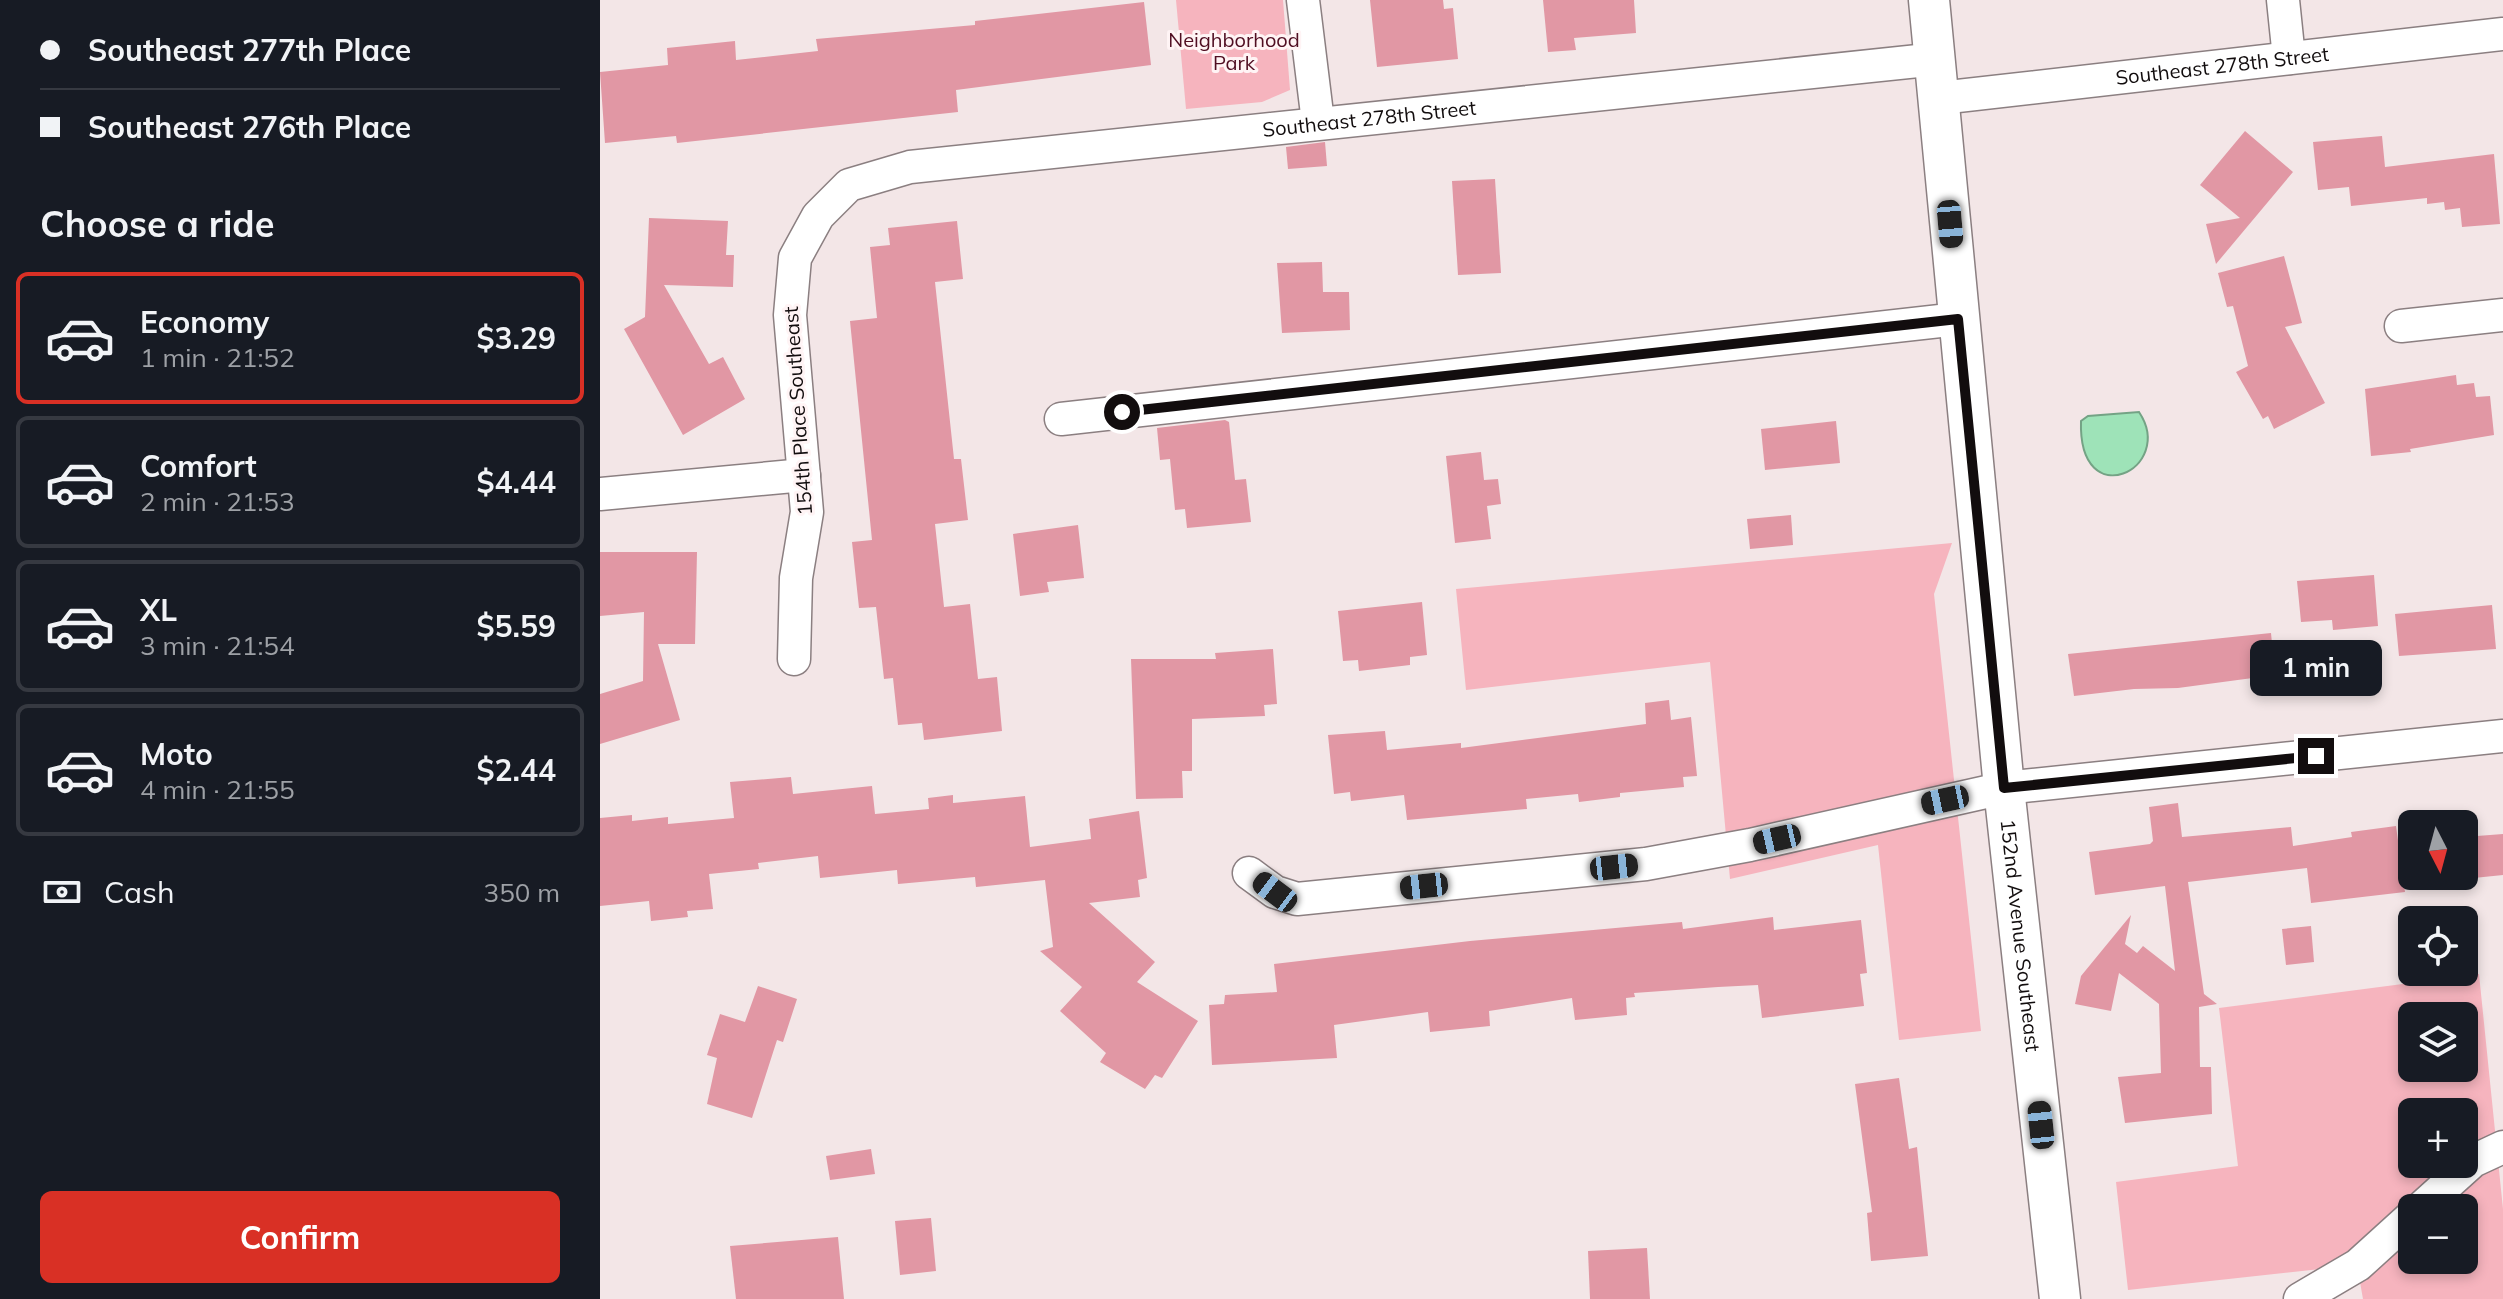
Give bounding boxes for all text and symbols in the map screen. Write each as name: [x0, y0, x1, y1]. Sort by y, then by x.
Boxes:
park label: Neighborhood Park: [1168, 27, 1300, 75]
text: Southeast 277th Place: [88, 31, 411, 69]
street label: Southeast 278th Street: [2114, 41, 2330, 90]
street label: Southeast 278th Street: [1261, 95, 1477, 142]
text: Southeast 276th Place: [88, 108, 411, 146]
car: [1936, 199, 1964, 249]
text: Choose a ride: [40, 201, 274, 246]
icon: car: [44, 302, 116, 374]
text: Economy: [140, 303, 269, 341]
street label: 154th Place Southeast: [778, 306, 817, 516]
text: $3.29: [477, 319, 556, 357]
text: 1 min · 21:52: [140, 341, 295, 374]
route start: [1104, 394, 1140, 430]
icon: car: [44, 446, 116, 518]
text: Comfort: [140, 447, 257, 485]
text: $4.44: [477, 463, 556, 501]
text: 2 min · 21:53: [140, 485, 295, 518]
icon: car: [44, 590, 116, 662]
text: XL: [140, 591, 177, 629]
text: $5.59: [477, 607, 556, 645]
text: 3 min · 21:54: [140, 629, 295, 662]
callout: 1 min: [2250, 640, 2382, 696]
text: 1 min: [2282, 651, 2350, 684]
icon: car: [44, 734, 116, 806]
text: Moto: [140, 735, 213, 773]
route end: [2298, 738, 2334, 774]
text: $2.44: [477, 751, 556, 789]
text: 4 min · 21:55: [140, 773, 295, 806]
car: [1919, 783, 1971, 817]
north arrow: [2398, 810, 2478, 890]
map controls: [2398, 810, 2478, 1274]
street label: 152nd Avenue Southeast: [1996, 818, 2046, 1053]
car: [1751, 822, 1803, 856]
car: [1589, 853, 1639, 881]
car: [1249, 868, 1301, 916]
icon: cash: [40, 870, 84, 914]
car: [1399, 872, 1449, 900]
text: Cash: [104, 873, 175, 911]
text: 350 m: [484, 876, 560, 909]
button: locate: [2398, 906, 2478, 986]
button: layers: [2398, 1002, 2478, 1082]
button: +: [2398, 1098, 2478, 1178]
car: [2027, 1100, 2055, 1150]
button: Confirm: [40, 1191, 560, 1283]
button: −: [2398, 1194, 2478, 1274]

